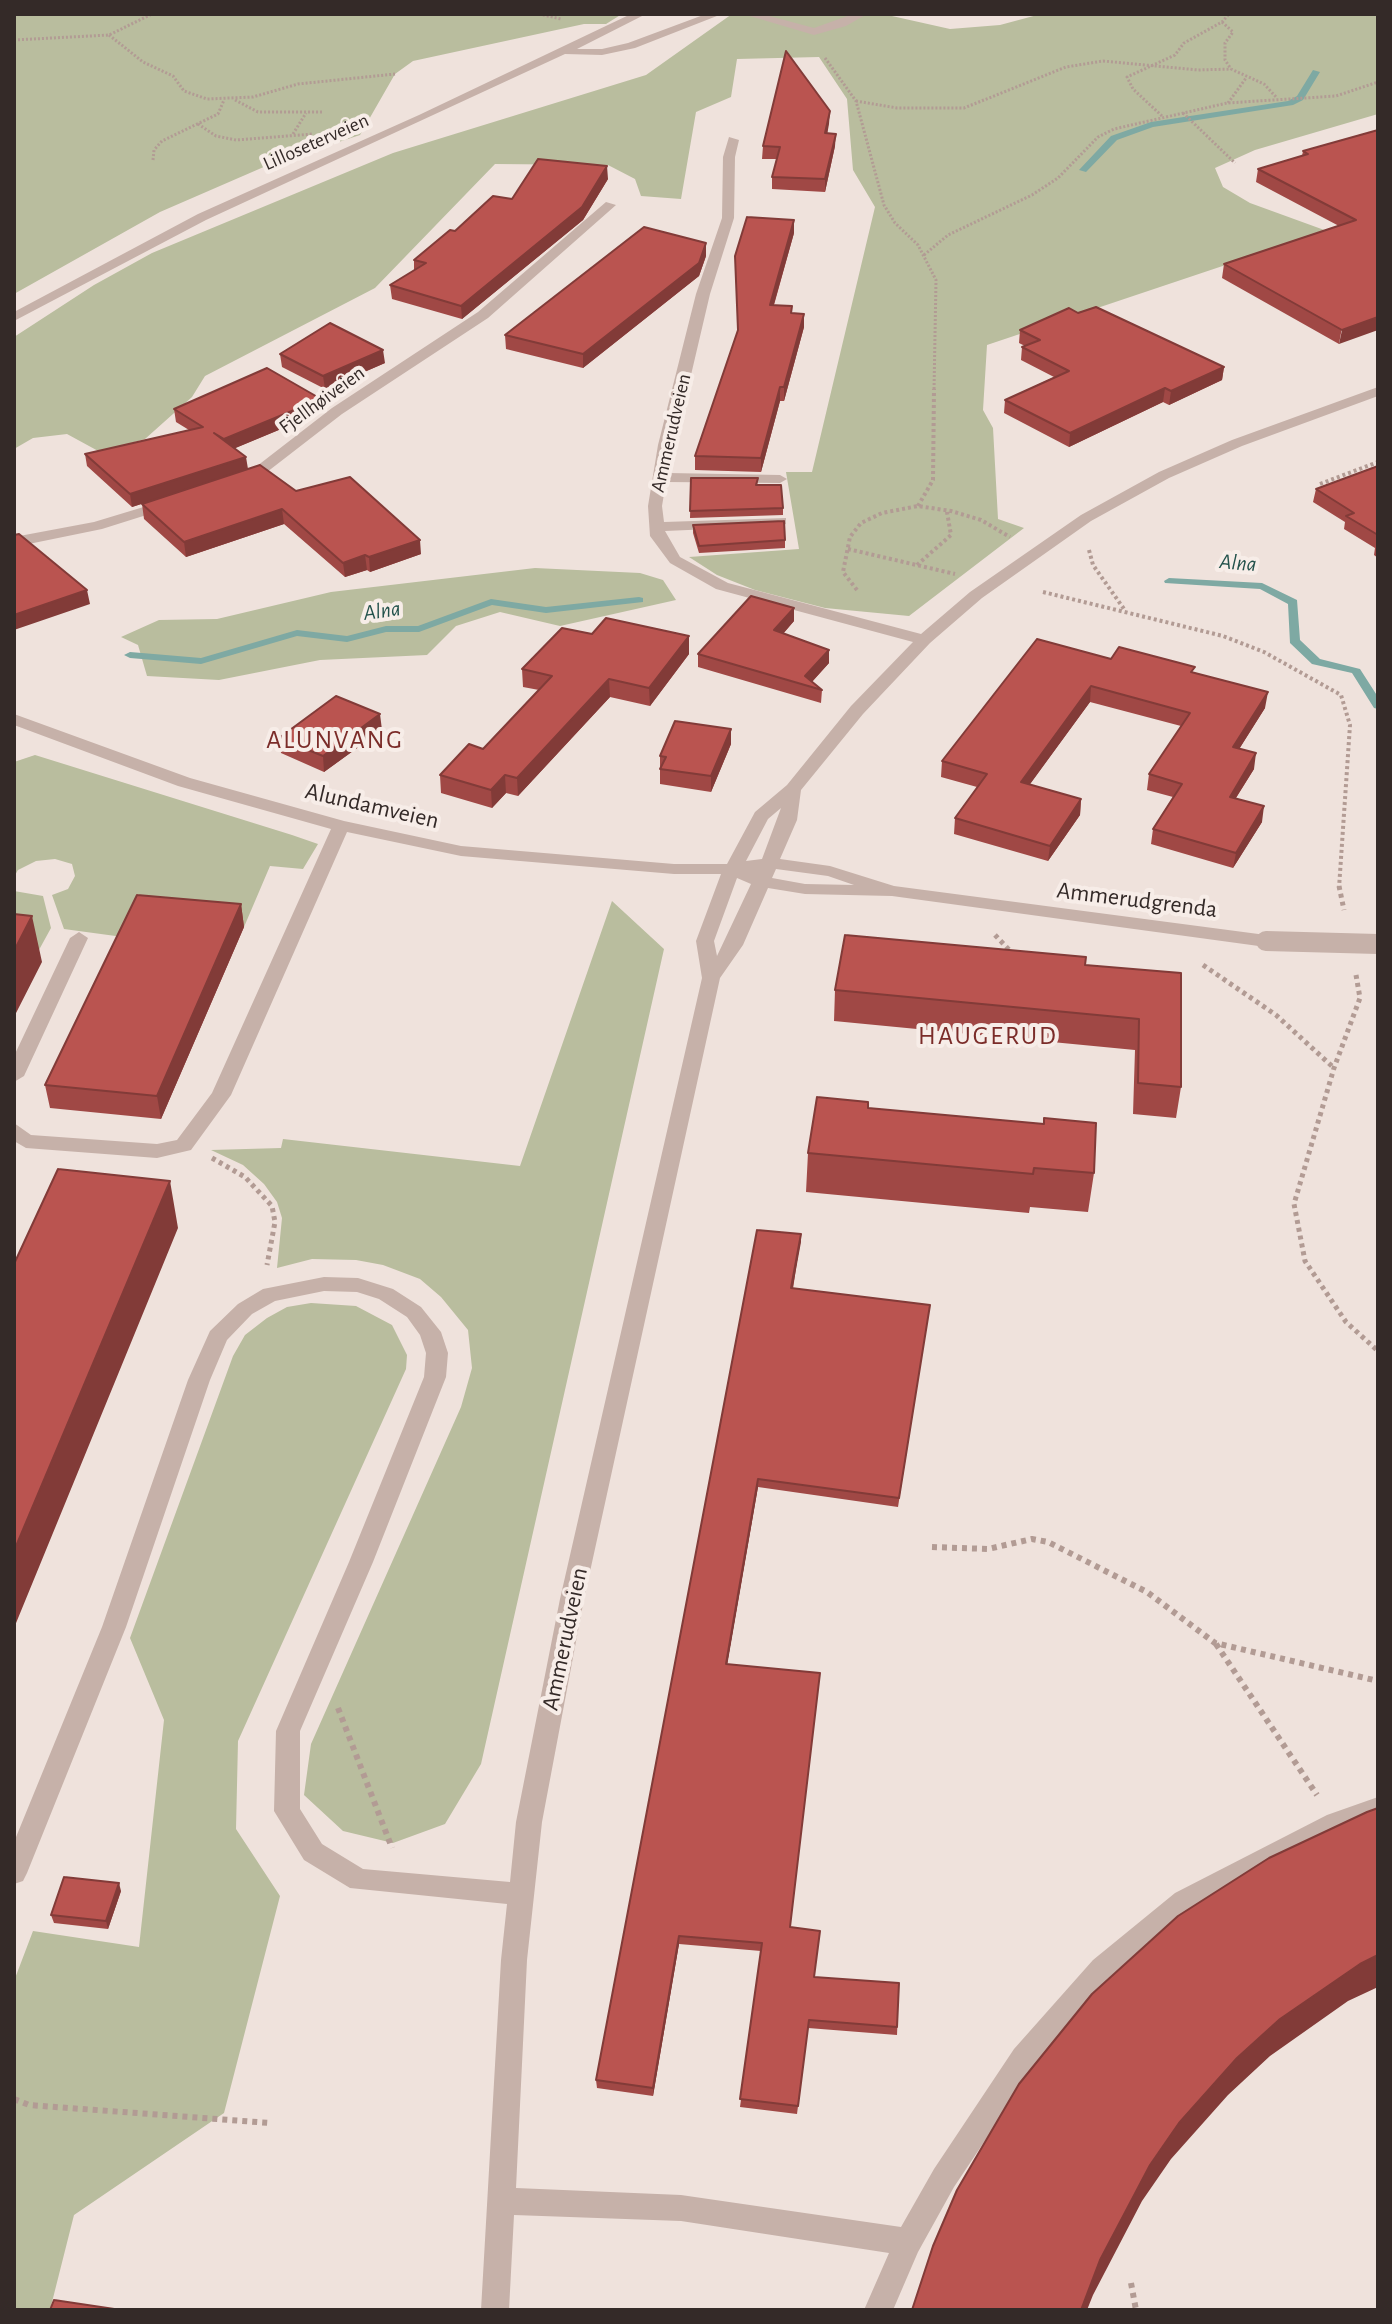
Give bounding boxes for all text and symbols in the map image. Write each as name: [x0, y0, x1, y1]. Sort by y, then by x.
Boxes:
street label: Lilloseterveien: [259, 108, 373, 176]
street label: Fjellhøiveien: [275, 361, 369, 439]
street label: Ammerudveien: [646, 371, 696, 495]
water label: Alna: [1218, 548, 1258, 578]
water label: Alna: [362, 595, 402, 627]
district label: ALUNVANG: [266, 724, 404, 756]
street label: Alundamveien: [302, 777, 442, 835]
street label: Ammerudgrenda: [1055, 876, 1219, 924]
district label: HAUGERUD: [918, 1020, 1058, 1052]
street label: Ammerudveien: [536, 1565, 594, 1713]

